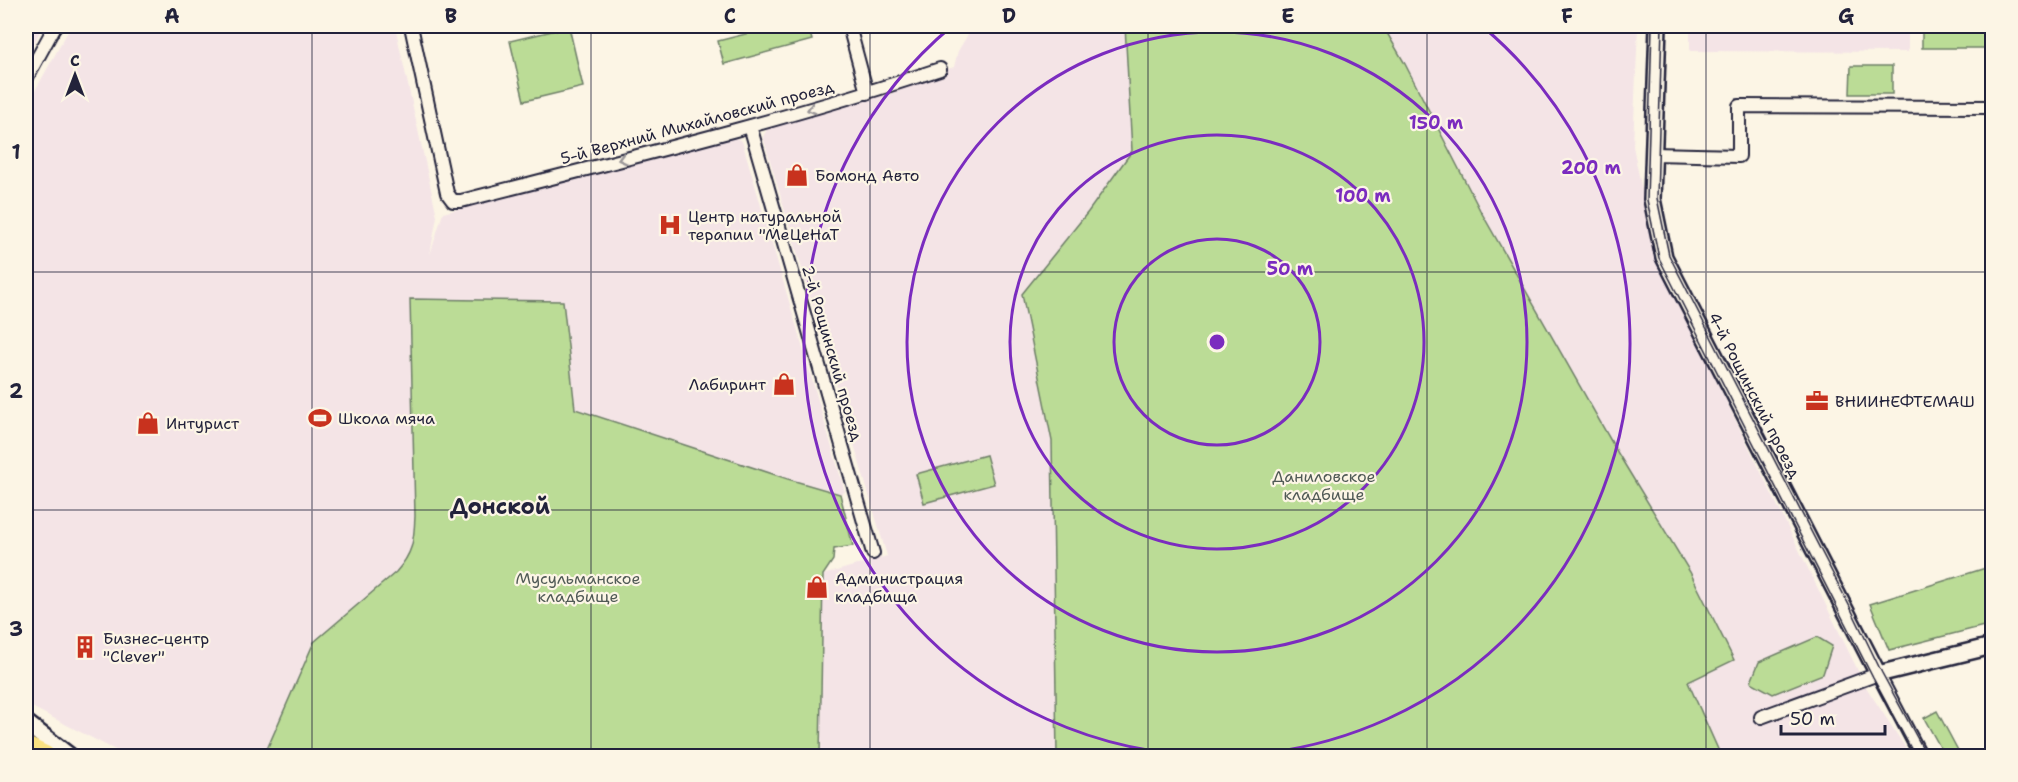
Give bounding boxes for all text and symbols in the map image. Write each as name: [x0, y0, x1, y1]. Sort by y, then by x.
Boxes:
text: A: [164, 3, 180, 29]
text: B: [445, 3, 457, 29]
text: C: [724, 3, 736, 29]
text: D: [1002, 3, 1016, 29]
text: E: [1281, 3, 1295, 29]
text: F: [1561, 3, 1573, 29]
text: G: [1838, 3, 1854, 29]
north arrow: [45, 45, 105, 105]
text: С: [70, 50, 80, 71]
street label: 5-й Верхний Михайловский проезд: [558, 76, 836, 169]
one-way arrow: [806, 102, 816, 114]
text: 150 m: [1409, 111, 1464, 135]
text: 1: [11, 139, 21, 165]
one-way arrow: [617, 152, 628, 164]
text: 200 m: [1561, 156, 1622, 180]
shop icon: Бомонд Авто: [784, 162, 810, 188]
place label: Бомонд Авто: [815, 165, 920, 186]
text: 100 m: [1335, 184, 1391, 208]
place label: Центр натуральной терапии "МеЦеНаТ: [688, 206, 842, 245]
hospital icon: Центр натуральной терапии "МеЦеНаТ: [657, 212, 683, 238]
text: 50 m: [1267, 257, 1314, 281]
street label: 2-й Рощинский проезд: [797, 263, 868, 444]
street label: 4-й Рощинский проезд: [1704, 309, 1806, 482]
centre of rings: [1207, 332, 1227, 352]
shop icon: Лабиринт: [771, 371, 797, 397]
place label: Лабиринт: [689, 374, 767, 395]
text: 2: [9, 378, 23, 404]
office icon: ВНИИНЕФТЕМАШ: [1804, 388, 1830, 414]
place label: ВНИИНЕФТЕМАШ: [1835, 391, 1975, 412]
sports icon: Школа мяча: [307, 405, 333, 431]
place label: Школа мяча: [338, 408, 435, 429]
shop icon: Интурист: [135, 410, 161, 436]
place label: Интурист: [166, 413, 240, 434]
park label: Даниловское кладбище: [1272, 466, 1376, 505]
district label: Донской: [450, 492, 550, 521]
park label: Мусульманское кладбище: [516, 568, 640, 607]
place label: Администрация кладбища: [835, 568, 963, 607]
shop icon: Администрация кладбища: [804, 574, 830, 600]
text: 3: [9, 616, 23, 642]
place label: Бизнес-центр "Clever": [103, 628, 209, 667]
building icon: Бизнес-центр "Clever": [72, 634, 98, 660]
scale bar: [1781, 698, 1884, 736]
text: 50 m: [1790, 707, 1835, 731]

